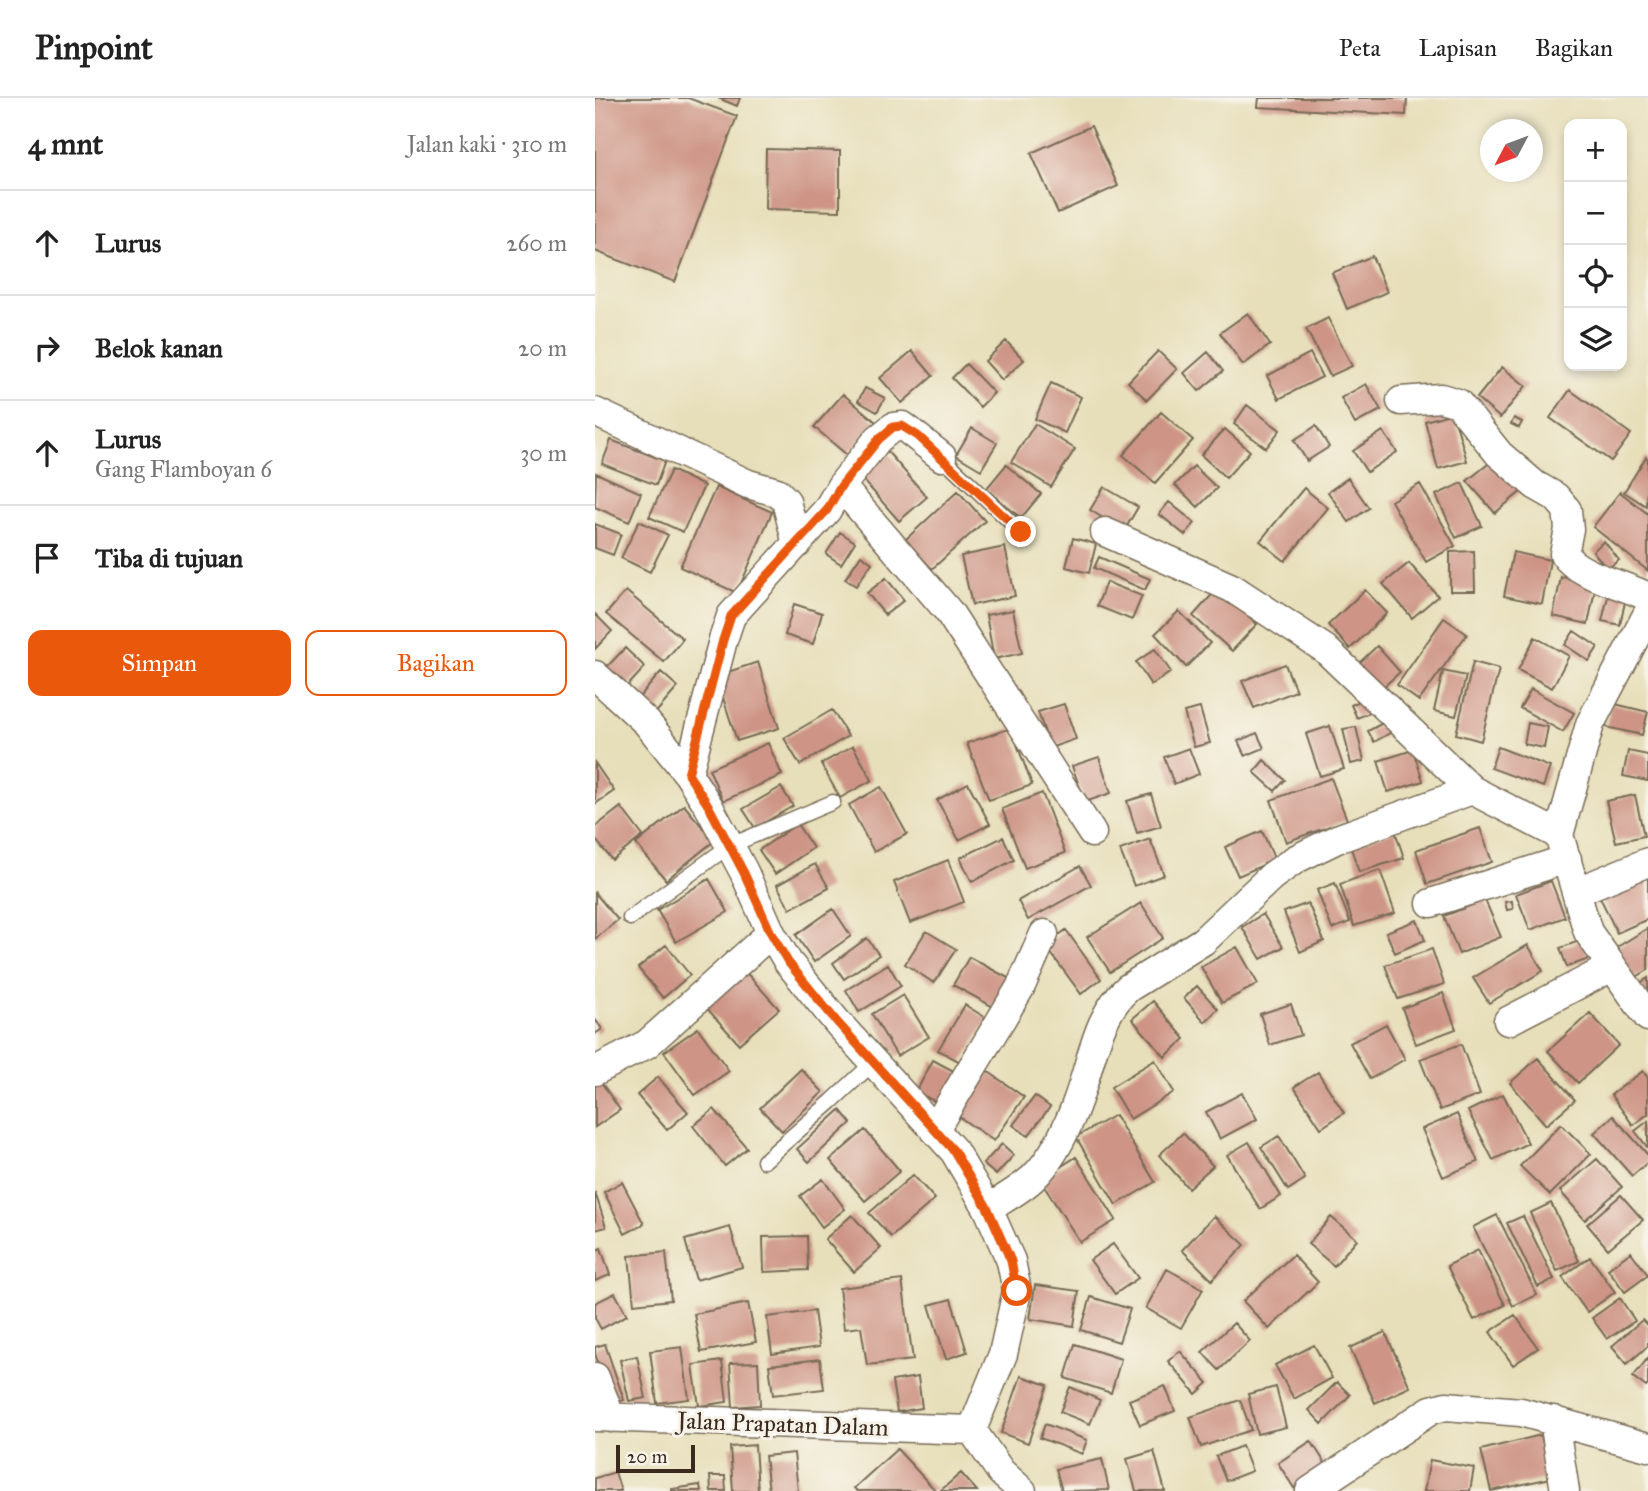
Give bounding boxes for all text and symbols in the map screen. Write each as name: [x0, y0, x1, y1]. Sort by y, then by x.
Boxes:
text: Pinpoint: [35, 28, 153, 68]
text: Peta: [1339, 33, 1381, 63]
text: Lapisan: [1419, 33, 1497, 63]
text: Bagikan: [1535, 33, 1613, 63]
north arrow: [1480, 119, 1543, 182]
map controls: [1564, 119, 1627, 371]
button: +: [1564, 119, 1627, 182]
text: 4 mnt: [28, 126, 103, 162]
text: Jalan kaki · 310 m: [407, 130, 567, 158]
button: −: [1564, 182, 1627, 245]
icon: ahead: [28, 224, 66, 262]
text: Lurus: [95, 227, 161, 259]
text: 260 m: [506, 229, 567, 257]
button: locate: [1564, 245, 1627, 308]
button: layers: [1564, 308, 1627, 371]
icon: right: [28, 329, 66, 367]
text: Belok kanan: [95, 332, 223, 364]
text: 20 m: [518, 334, 567, 362]
text: Lurus: [95, 423, 161, 455]
icon: ahead: [28, 434, 66, 472]
text: 30 m: [520, 439, 567, 467]
text: Gang Flamboyan 6: [95, 455, 272, 483]
route end: [1005, 516, 1036, 547]
icon: arrive: [28, 539, 66, 577]
text: Tiba di tujuan: [95, 542, 243, 574]
button: Simpan: [28, 630, 291, 696]
button: Bagikan: [305, 630, 567, 696]
route start: [1001, 1275, 1032, 1306]
street label: Jalan Prapatan Dalam: [674, 1405, 889, 1443]
scale bar: [616, 1442, 695, 1474]
text: 20 m: [627, 1445, 668, 1468]

